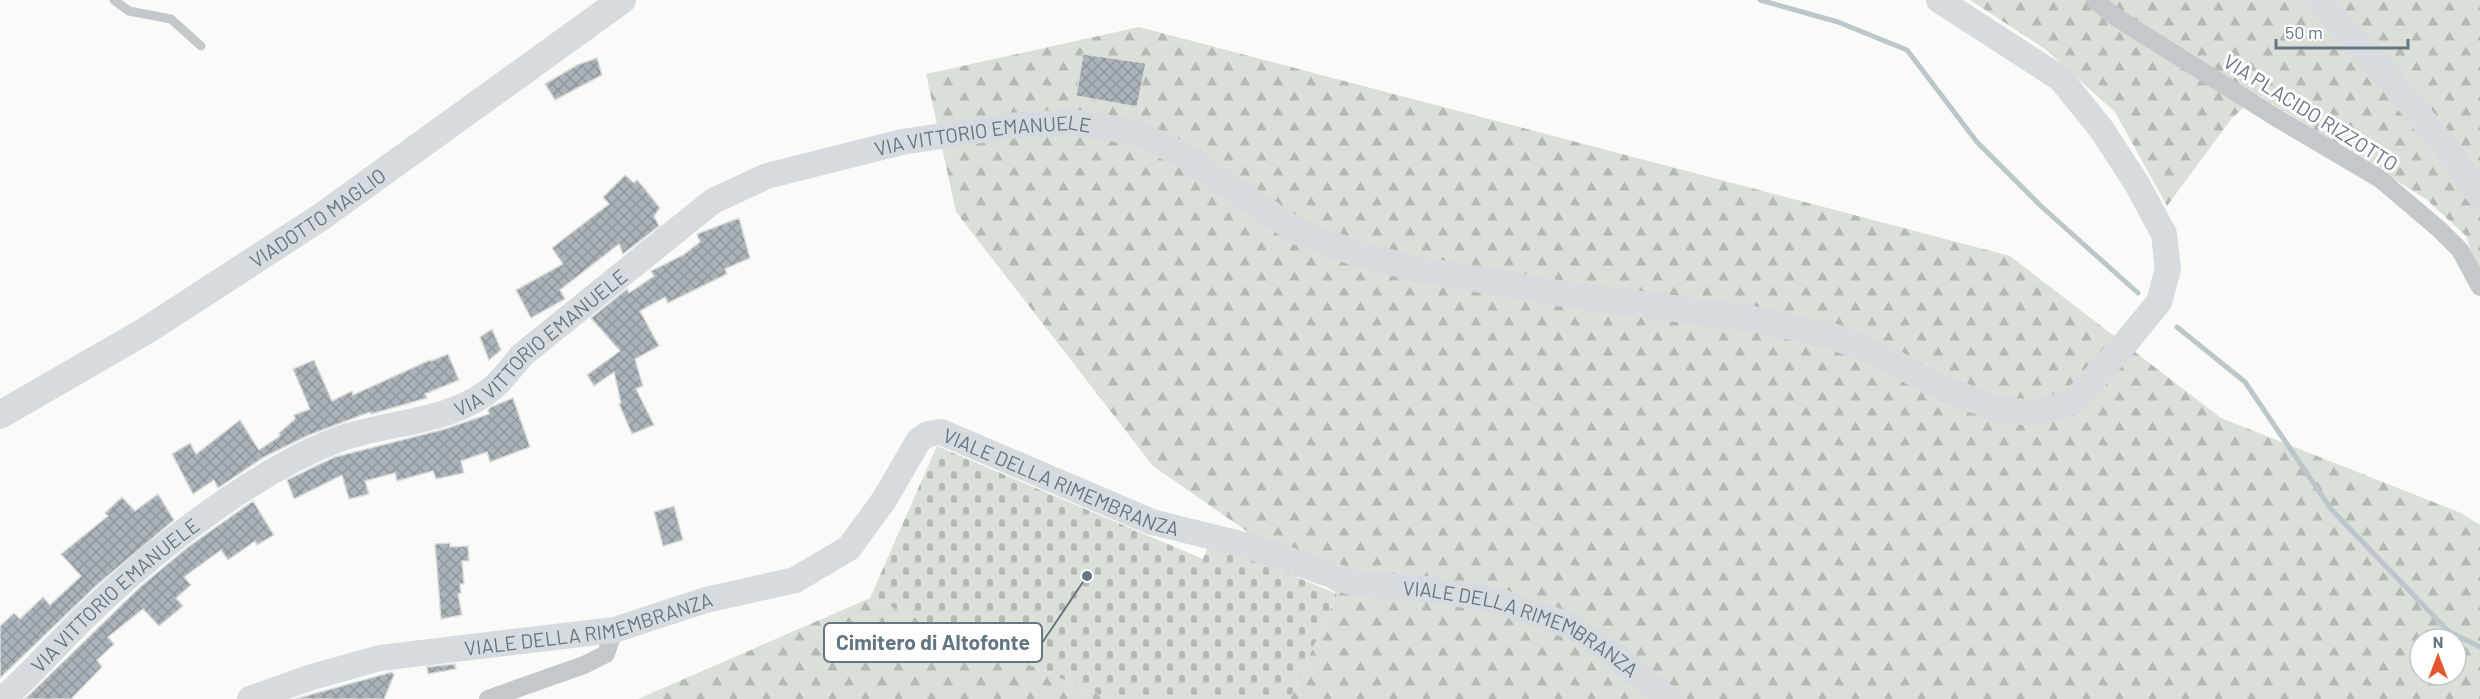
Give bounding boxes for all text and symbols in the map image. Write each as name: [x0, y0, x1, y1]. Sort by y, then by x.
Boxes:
scale bar: [2276, 12, 2408, 50]
text: 50 m: [2285, 21, 2323, 43]
street label: VIA PLACIDO RIZZOTTO: [2219, 49, 2403, 175]
street label: VIA VITTORIO EMANUELE: [872, 109, 1093, 160]
street label: VIADOTTO MAGLIO: [245, 163, 390, 272]
street label: VIA VITTORIO EMANUELE: [450, 263, 631, 421]
street label: VIALE DELLA RIMEMBRANZA: [940, 422, 1182, 540]
street label: VIA VITTORIO EMANUELE: [26, 512, 204, 677]
street label: VIALE DELLA RIMEMBRANZA: [1402, 575, 1643, 682]
street label: VIALE DELLA RIMEMBRANZA: [463, 587, 715, 660]
callout: Cimitero di Altofonte: [824, 623, 1042, 662]
north arrow: [2408, 627, 2468, 687]
text: Cimitero di Altofonte: [836, 629, 1030, 654]
text: N: [2433, 632, 2443, 651]

